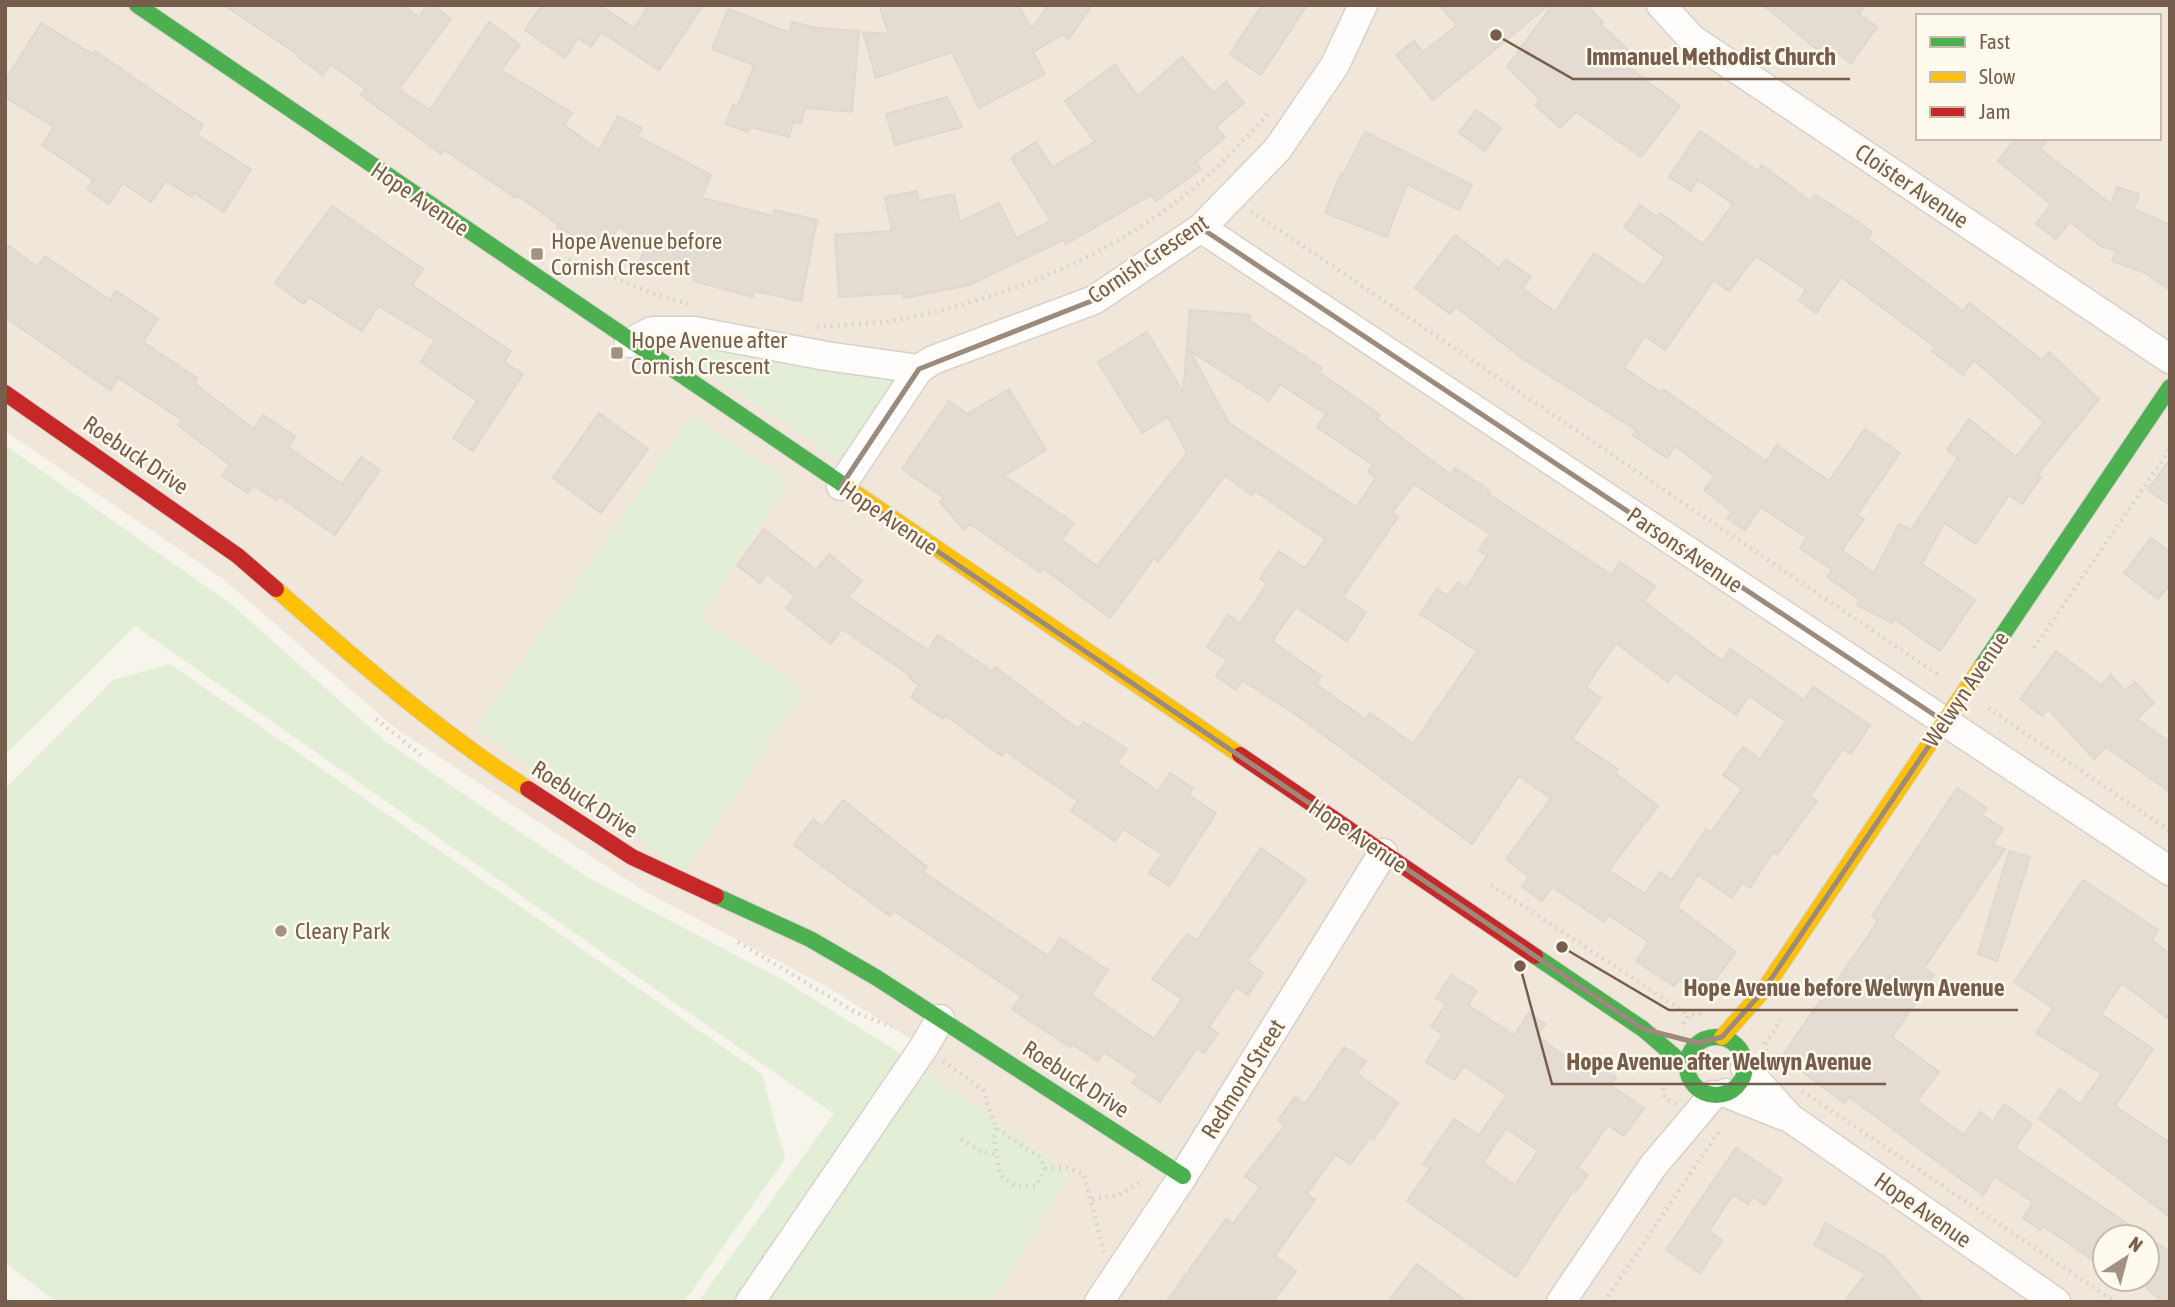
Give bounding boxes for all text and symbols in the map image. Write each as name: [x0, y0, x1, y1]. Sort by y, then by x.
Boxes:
legend: [1916, 14, 2161, 140]
text: Fast: [1979, 29, 2010, 53]
callout: Immanuel Methodist Church: [1573, 34, 1850, 79]
text: Immanuel Methodist Church: [1586, 43, 1836, 70]
text: Slow: [1979, 64, 2016, 88]
text: Jam: [1979, 99, 2011, 123]
street label: Cloister Avenue: [1850, 139, 1974, 233]
street label: Hope Avenue: [366, 157, 474, 241]
street label: Cornish Crescent: [1083, 209, 1213, 309]
place label: Hope Avenue before Cornish Crescent: [551, 228, 722, 280]
marker: Hope Avenue before Cornish Crescent: [529, 246, 545, 262]
place label: Hope Avenue after Cornish Crescent: [631, 327, 788, 379]
marker: Hope Avenue after Cornish Crescent: [609, 345, 625, 361]
street label: Roebuck Drive: [78, 410, 194, 500]
street label: Hope Avenue: [835, 476, 943, 560]
street label: Parsons Avenue: [1622, 502, 1748, 598]
street label: Welwyn Avenue: [1918, 626, 2014, 752]
street label: Roebuck Drive: [527, 755, 643, 843]
street label: Hope Avenue: [1304, 794, 1412, 878]
place label: Cleary Park: [295, 918, 390, 944]
marker: Cleary Park: [273, 923, 289, 939]
callout: Hope Avenue before Welwyn Avenue: [1669, 965, 2018, 1010]
text: Hope Avenue before Welwyn Avenue: [1683, 974, 2005, 1001]
street label: Redmond Street: [1196, 1015, 1290, 1143]
street label: Roebuck Drive: [1018, 1035, 1134, 1123]
callout: Hope Avenue after Welwyn Avenue: [1552, 1039, 1886, 1084]
text: Hope Avenue after Welwyn Avenue: [1566, 1048, 1872, 1075]
street label: Hope Avenue: [1870, 1167, 1976, 1253]
north arrow: [2091, 1223, 2161, 1293]
text: N: [2125, 1232, 2147, 1256]

